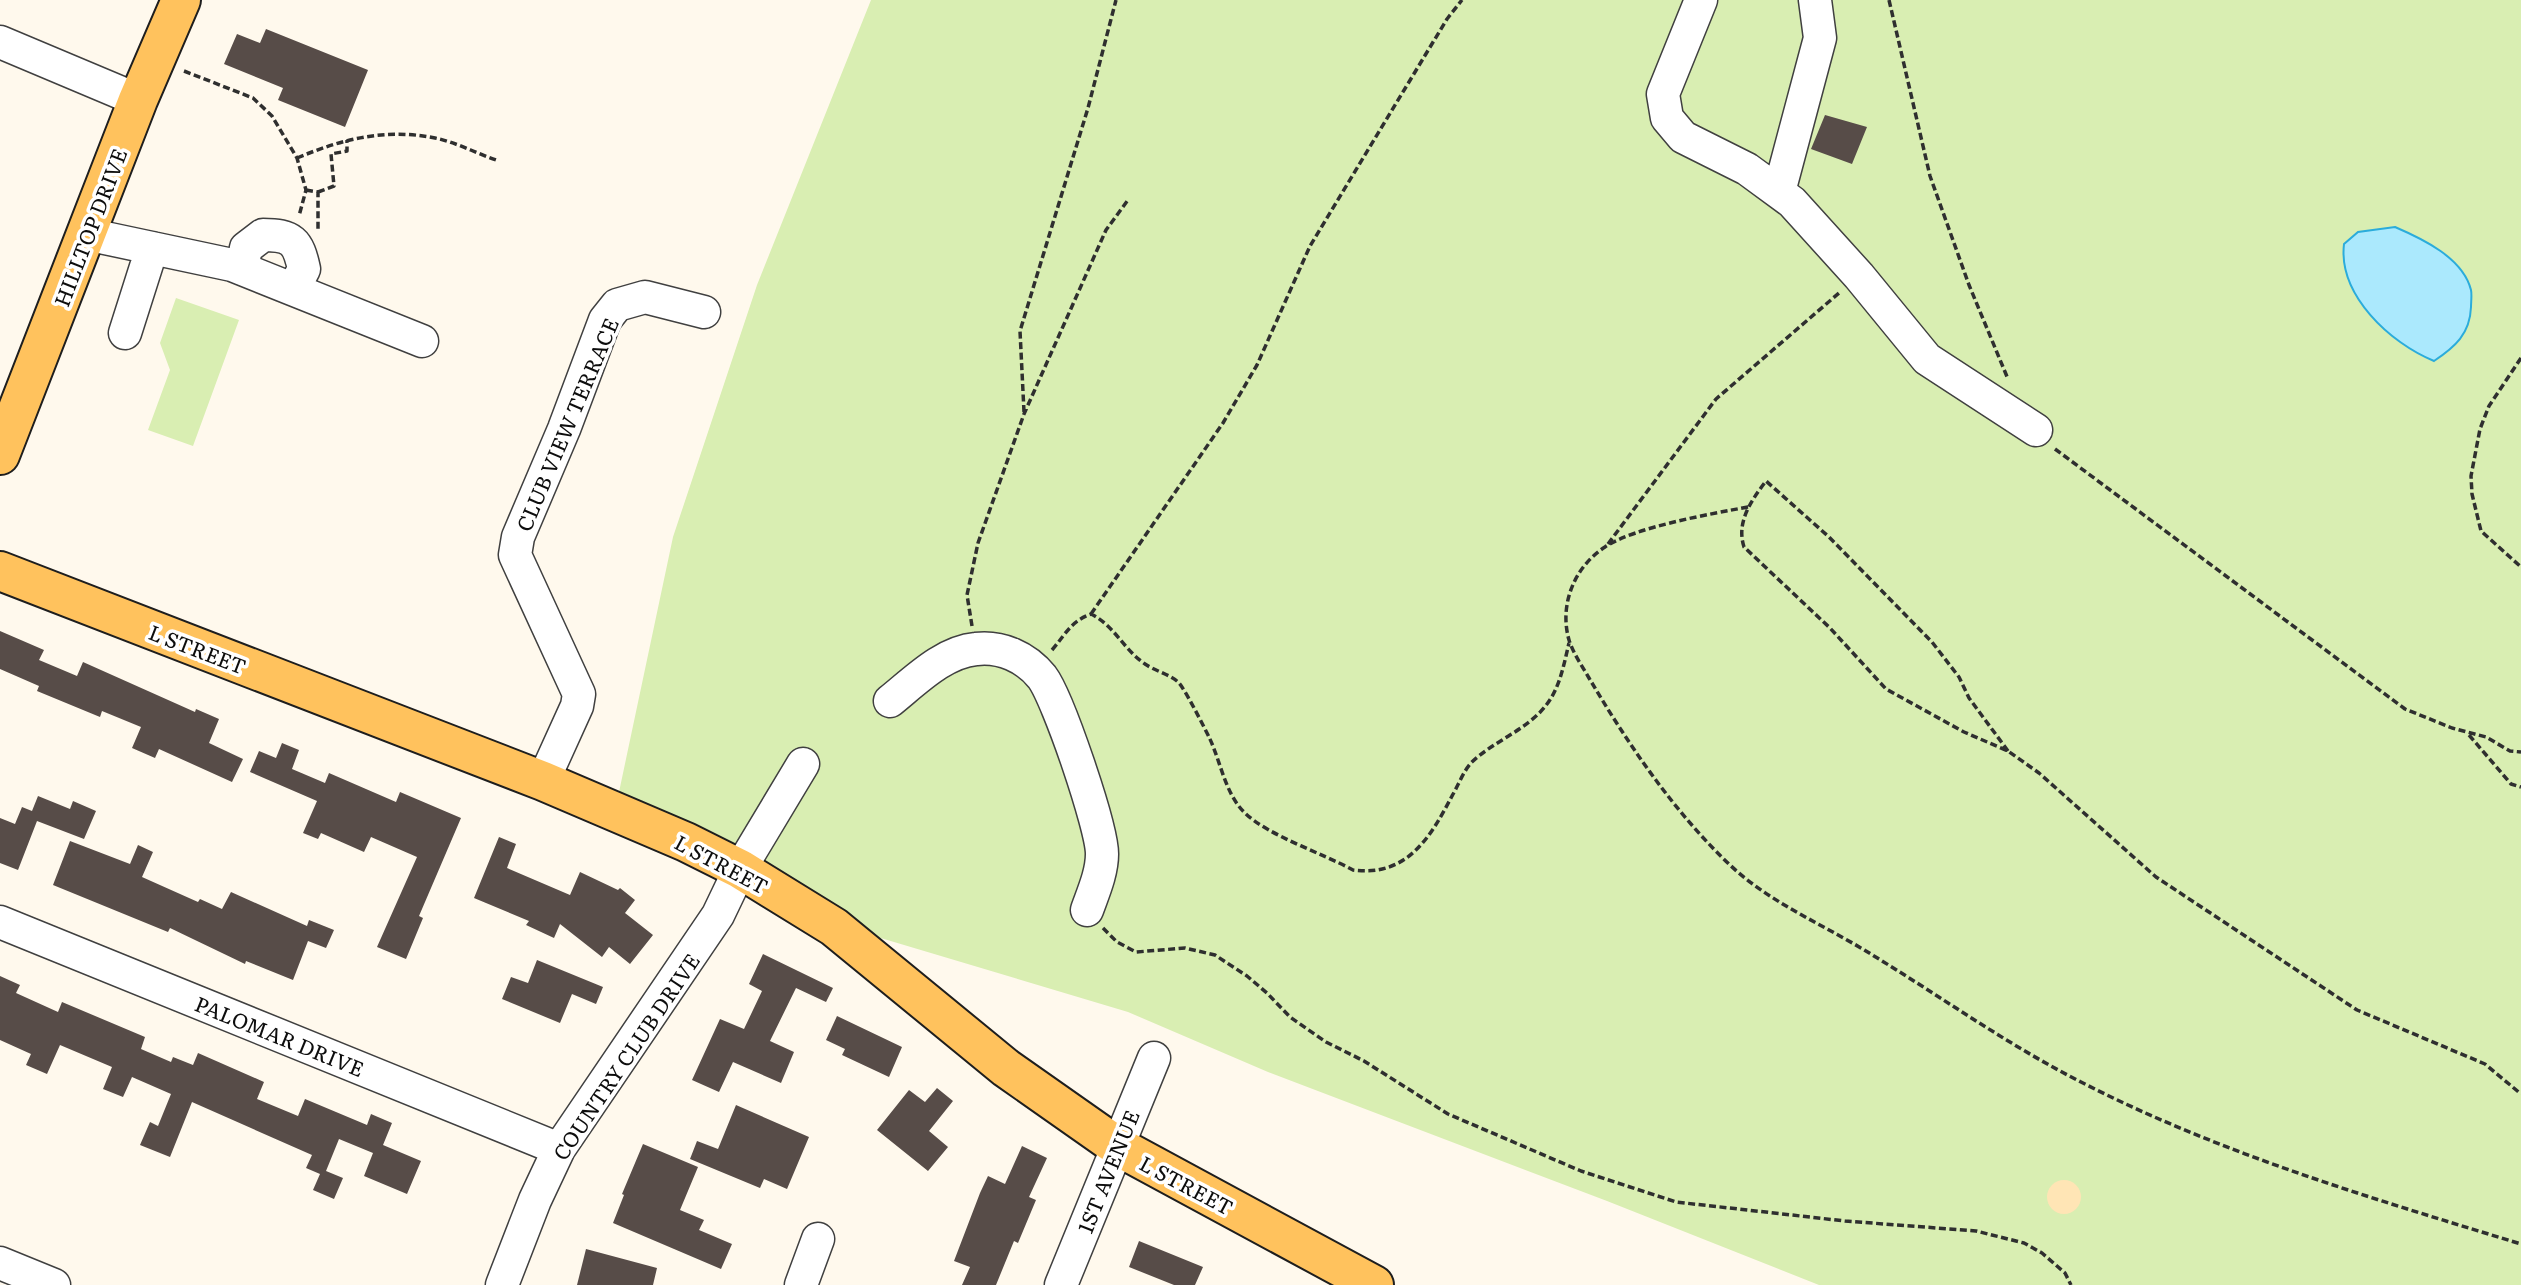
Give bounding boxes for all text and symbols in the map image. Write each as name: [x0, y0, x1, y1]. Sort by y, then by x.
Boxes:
street label: HILLTOP DRIVE: [45, 143, 133, 311]
street label: CLUB VIEW TERRACE: [507, 313, 625, 535]
street label: L STREET: [145, 615, 251, 681]
street label: L STREET: [670, 825, 774, 901]
street label: COUNTRY CLUB DRIVE: [544, 946, 706, 1166]
street label: PALOMAR DRIVE: [191, 987, 369, 1083]
street label: 1ST AVENUE: [1068, 1105, 1146, 1237]
street label: L STREET: [1135, 1146, 1239, 1222]

